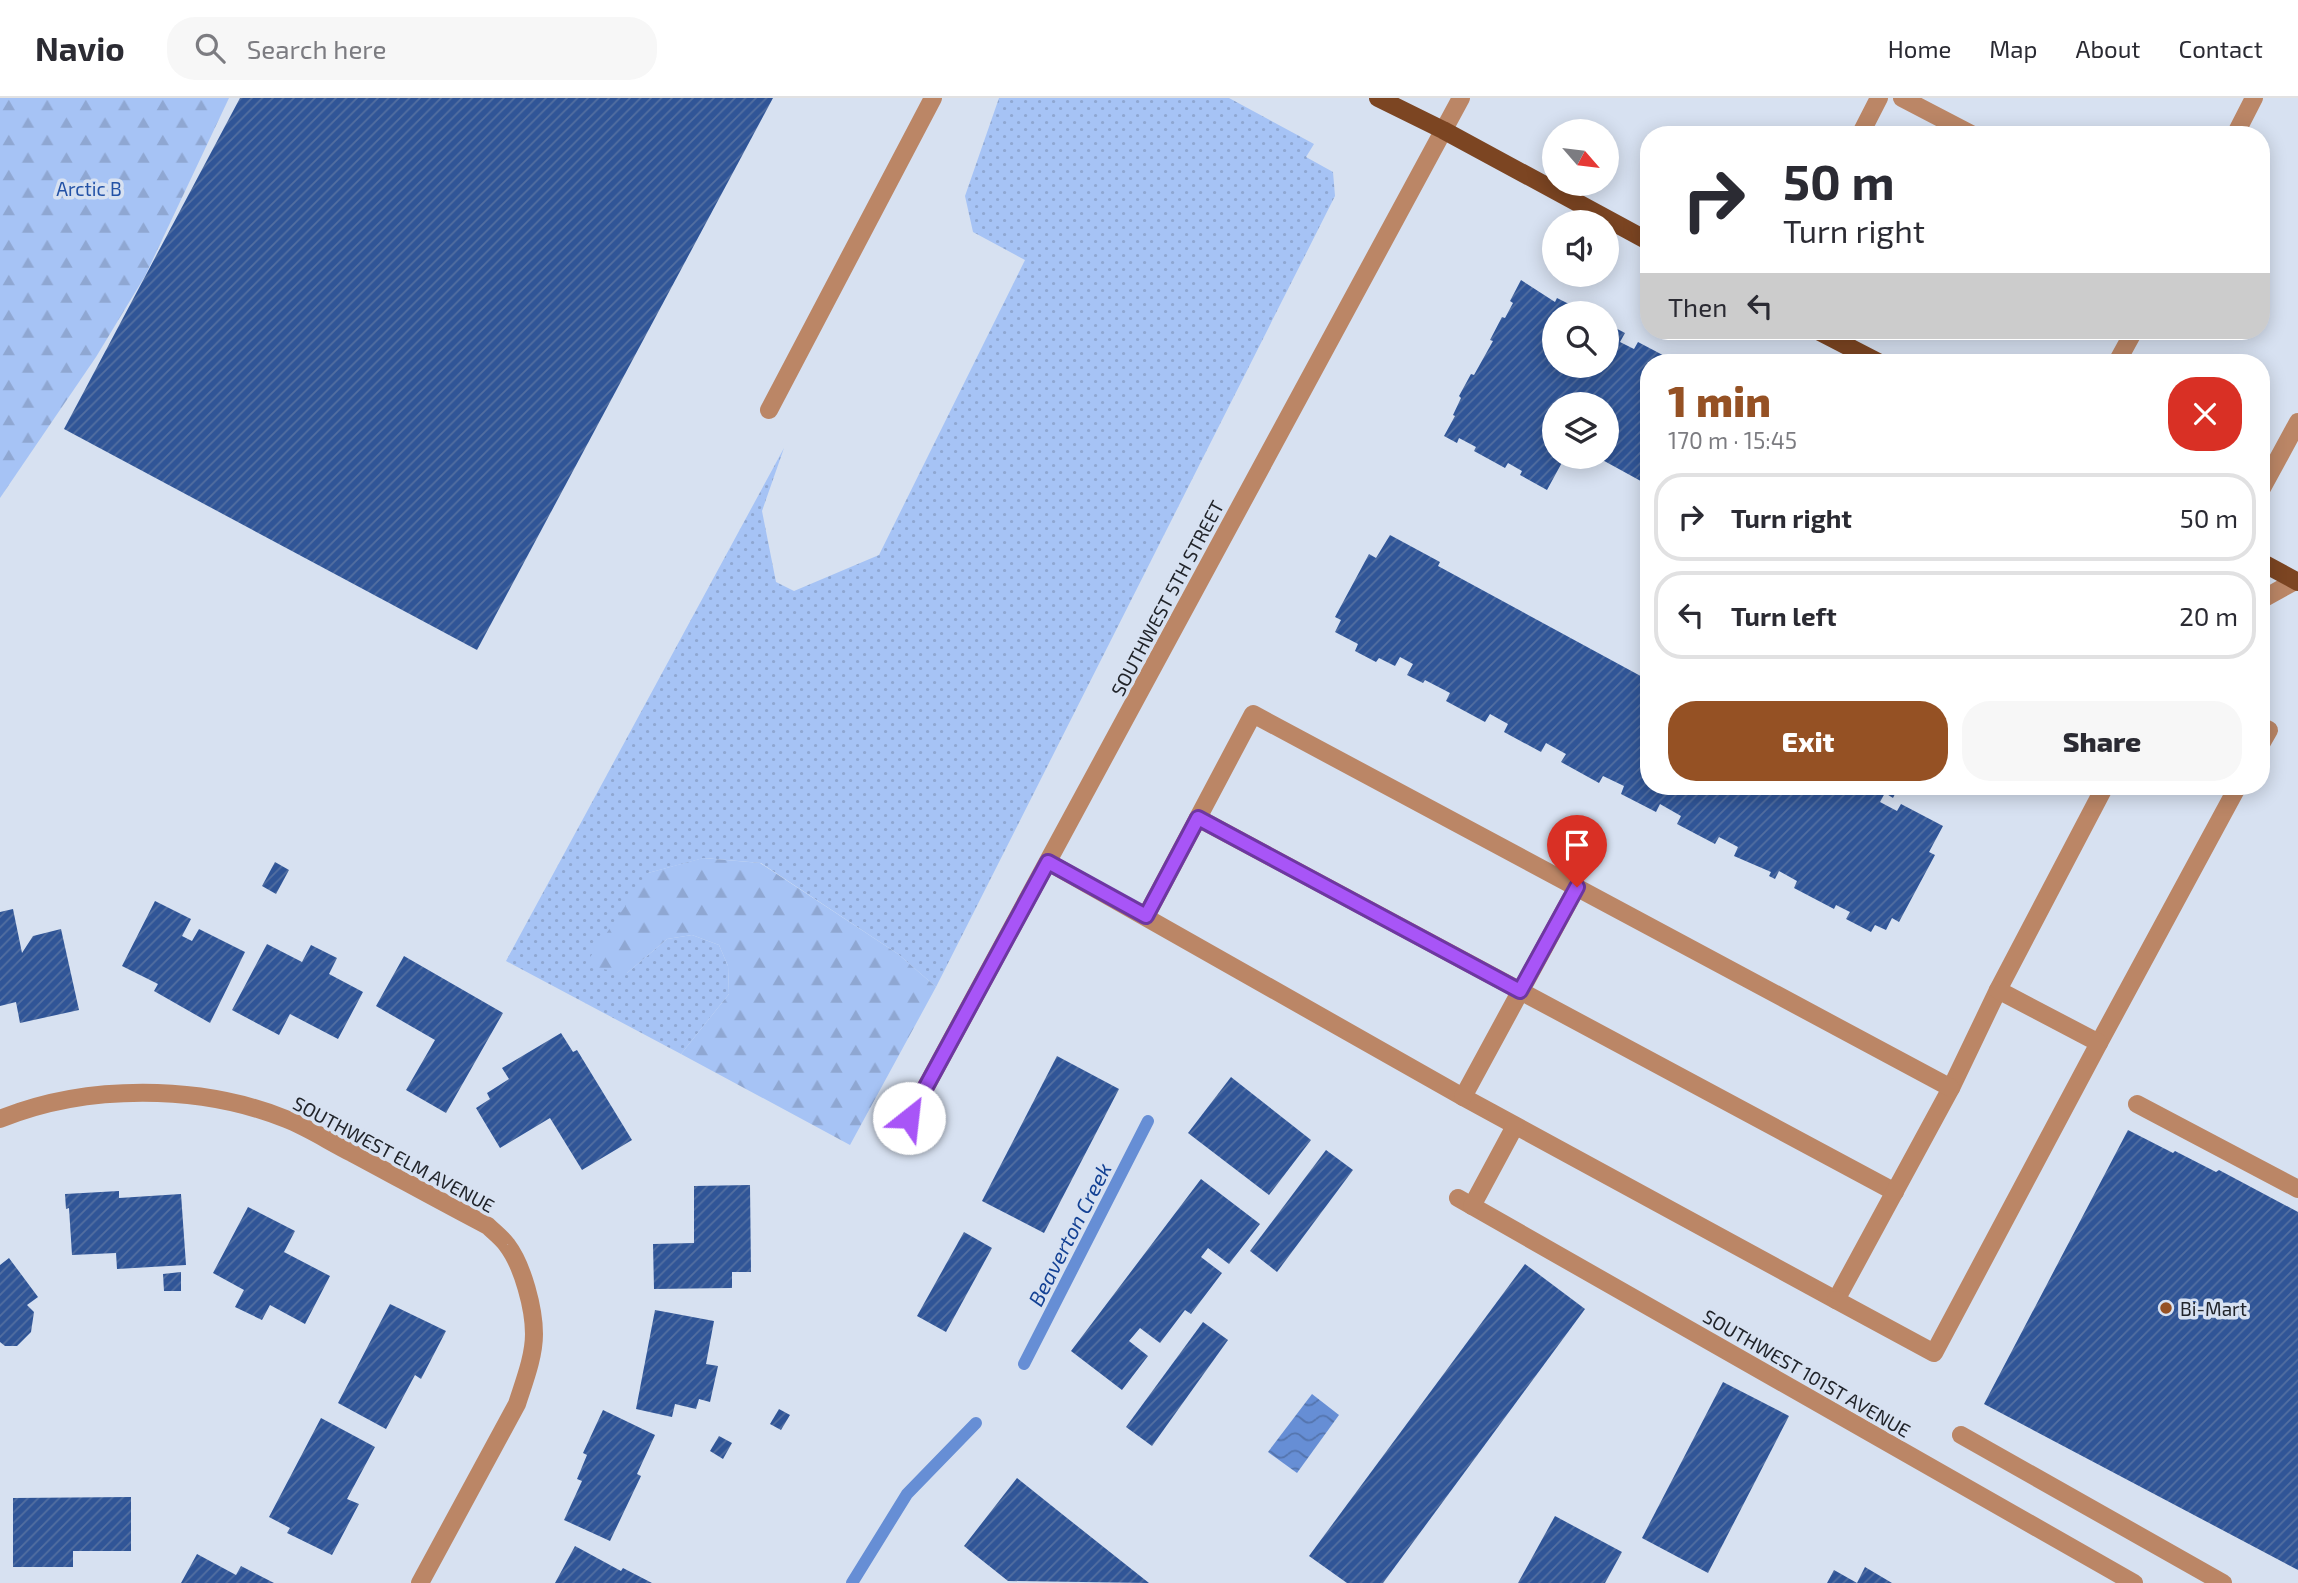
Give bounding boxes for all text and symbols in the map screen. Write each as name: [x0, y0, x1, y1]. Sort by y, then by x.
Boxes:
search box: [167, 17, 657, 80]
text: Navio: [35, 28, 125, 68]
icon: search: [191, 29, 229, 67]
text: Search here: [247, 33, 386, 64]
text: Home: [1888, 34, 1951, 63]
text: Map: [1989, 34, 2037, 63]
text: About: [2075, 34, 2141, 63]
text: Contact: [2179, 34, 2263, 63]
north arrow: [1542, 119, 1619, 196]
map controls: [1542, 119, 1619, 469]
text: 50 m: [1783, 151, 1895, 210]
icon: right: [1668, 154, 1759, 245]
park label: Arctic B: [56, 177, 122, 200]
button: sound: [1542, 210, 1619, 287]
text: Turn right: [1783, 211, 1925, 249]
icon: left: [1741, 287, 1779, 325]
text: Then: [1668, 291, 1727, 322]
button: search: [1542, 301, 1619, 378]
text: 1 min: [1668, 375, 1771, 425]
button: close: [2168, 377, 2242, 451]
button: layers: [1542, 392, 1619, 469]
text: 170 m · 15:45: [1668, 426, 1797, 454]
street label: SOUTHWEST 5TH STREET: [1106, 496, 1228, 700]
icon: right: [1672, 498, 1710, 536]
text: Turn right: [1731, 502, 1852, 533]
text: 50 m: [2180, 502, 2238, 533]
icon: left: [1672, 596, 1710, 634]
text: Turn left: [1731, 600, 1837, 631]
text: 20 m: [2179, 600, 2238, 631]
button: Exit: [1668, 701, 1948, 781]
button: Share: [1962, 701, 2242, 781]
pin: [1547, 815, 1607, 887]
icon: arrive: [1558, 826, 1596, 864]
position arrow: [872, 1081, 946, 1155]
street label: SOUTHWEST ELM AVENUE: [289, 1091, 499, 1217]
water label: Beaverton Creek: [1022, 1158, 1116, 1310]
place label: Bi-Mart: [2180, 1297, 2247, 1320]
marker: Bi-Mart: [2158, 1300, 2174, 1316]
street label: SOUTHWEST 101ST AVENUE: [1699, 1304, 1915, 1442]

